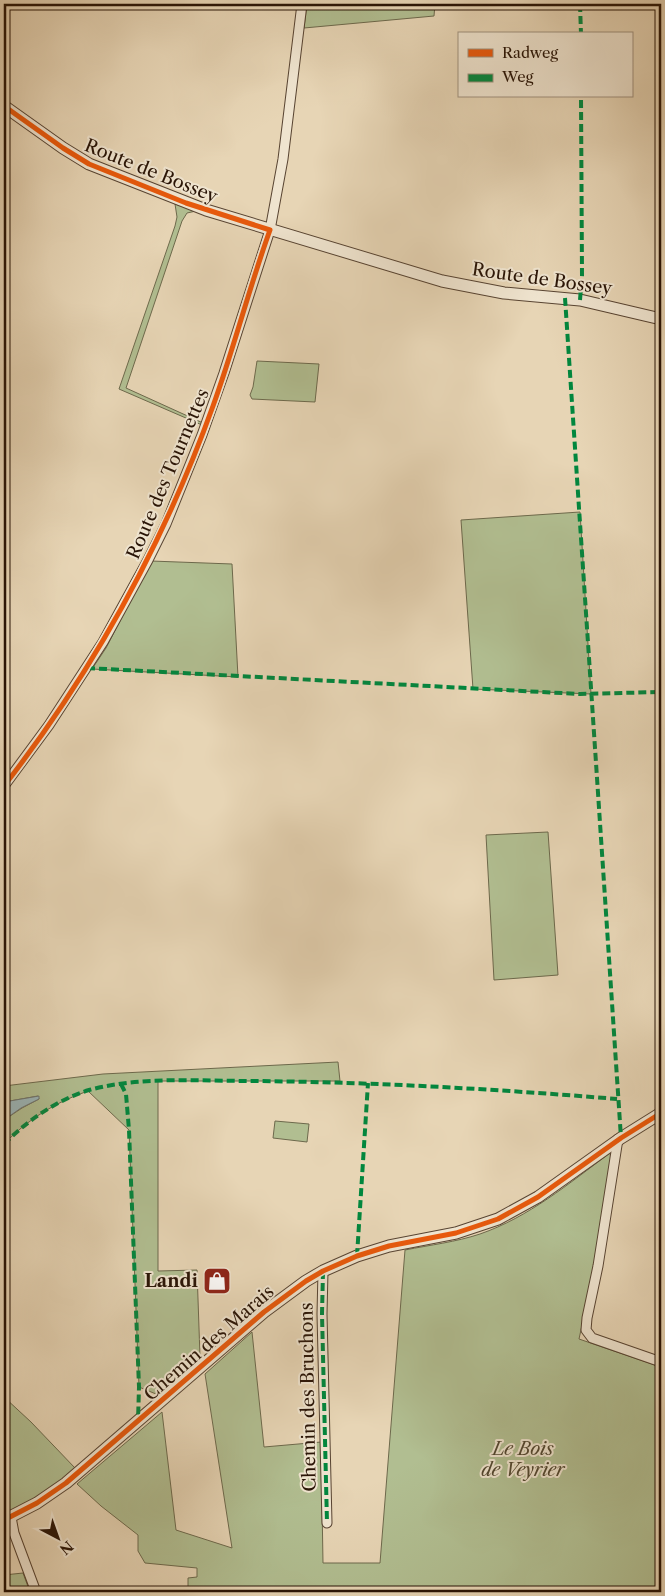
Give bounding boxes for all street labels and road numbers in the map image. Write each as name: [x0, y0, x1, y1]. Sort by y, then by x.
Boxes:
street label: Route de Bossey: [81, 134, 222, 208]
street label: Route de Bossey: [471, 258, 614, 300]
street label: Route des Tournettes: [122, 385, 214, 563]
street label: Chemin des Marais: [139, 1281, 279, 1405]
street label: Chemin des Bruchons: [295, 1302, 321, 1492]

